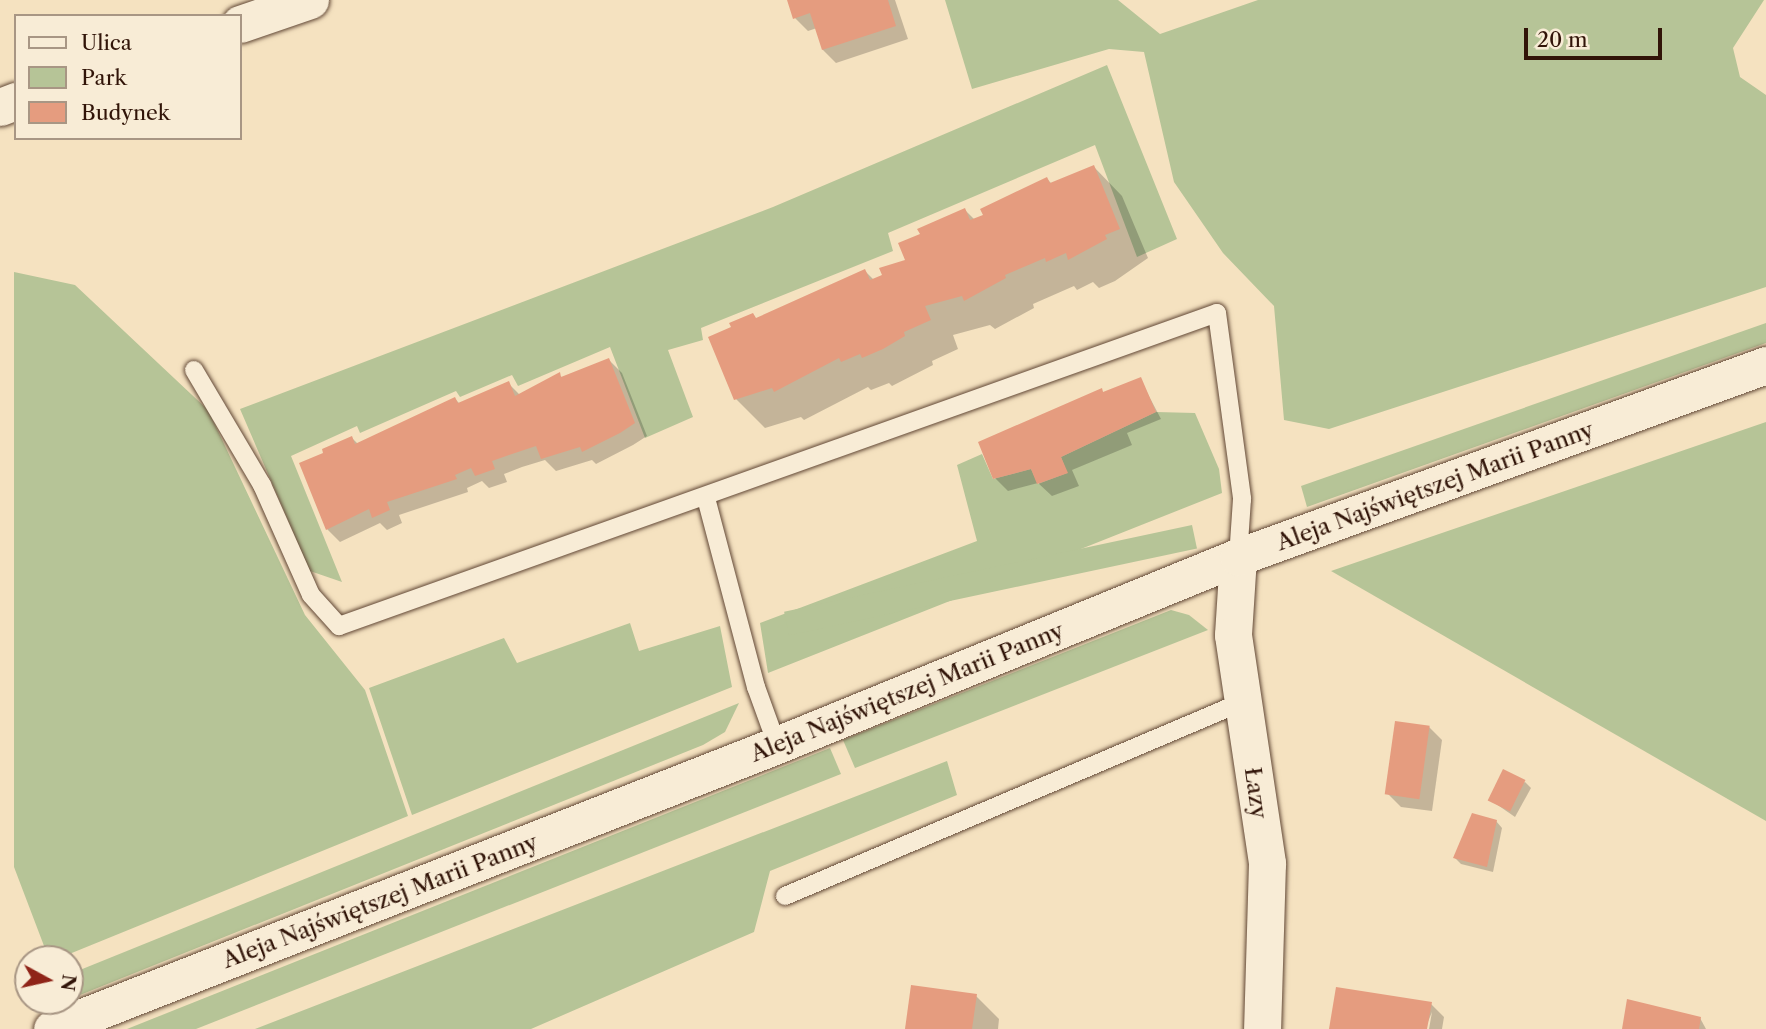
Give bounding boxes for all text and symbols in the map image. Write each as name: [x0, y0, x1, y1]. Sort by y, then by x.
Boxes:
legend: [14, 14, 242, 140]
scale bar: [1528, 14, 1666, 58]
text: 20 m: [1537, 27, 1588, 52]
text: Ulica: [81, 30, 132, 55]
text: Park: [81, 65, 127, 90]
text: Budynek: [81, 100, 170, 125]
street label: Aleja Najświętszej Marii Panny: [1272, 416, 1598, 556]
street label: Aleja Najświętszej Marii Panny: [746, 616, 1068, 768]
street label: Łazy: [1239, 765, 1273, 821]
street label: Aleja Najświętszej Marii Panny: [218, 828, 542, 974]
north arrow: [14, 945, 84, 1015]
text: N: [56, 973, 81, 992]

